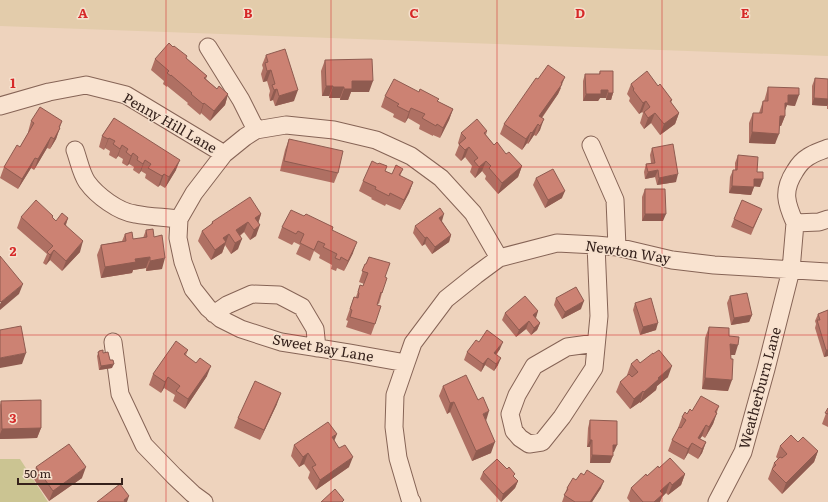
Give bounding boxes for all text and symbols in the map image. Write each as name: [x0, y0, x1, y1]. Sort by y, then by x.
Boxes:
text: A: [78, 3, 88, 22]
text: B: [244, 3, 253, 22]
text: C: [409, 3, 419, 22]
text: D: [575, 3, 585, 22]
text: E: [741, 3, 750, 22]
text: 1: [10, 73, 16, 92]
street label: Penny Hill Lane: [120, 87, 221, 157]
street label: Newton Way: [584, 234, 673, 268]
text: 2: [10, 241, 17, 260]
street label: Weatherburn Lane: [733, 325, 785, 451]
street label: Sweet Bay Lane: [271, 328, 375, 366]
text: 3: [9, 408, 17, 427]
scale bar: [18, 460, 122, 486]
text: 50 m: [24, 464, 51, 482]

